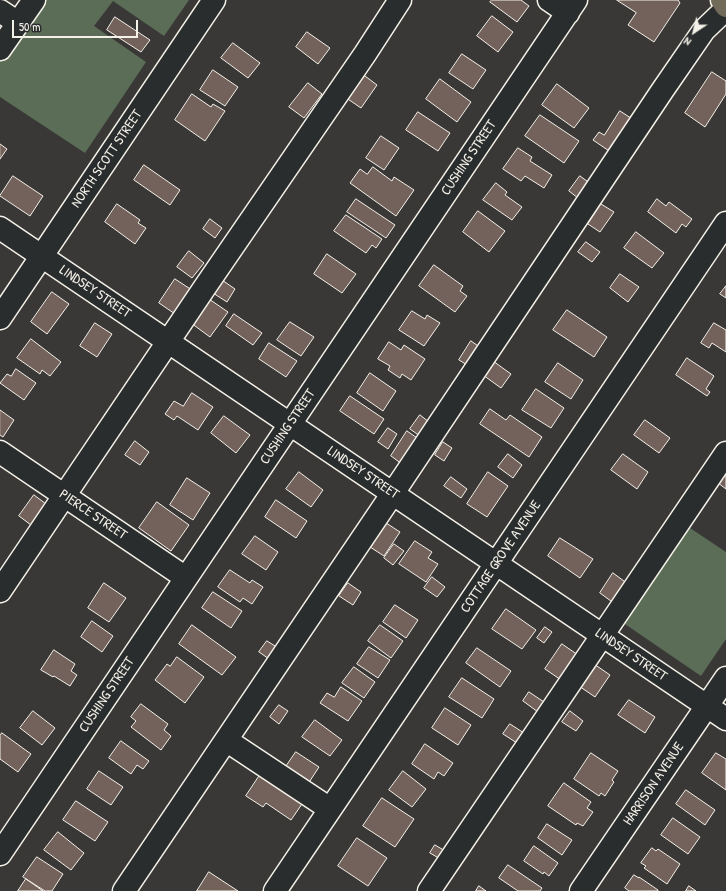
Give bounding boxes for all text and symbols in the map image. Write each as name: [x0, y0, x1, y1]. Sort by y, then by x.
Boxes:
scale bar: [14, 12, 140, 38]
north arrow: [674, 12, 714, 52]
text: 50 m: [19, 18, 40, 35]
text: N: [681, 34, 694, 49]
street label: NORTH SCOTT STREET: [68, 107, 146, 211]
street label: CUSHING STREET: [438, 117, 500, 199]
street label: LINDSEY STREET: [56, 262, 134, 322]
street label: CUSHING STREET: [257, 386, 319, 468]
street label: LINDSEY STREET: [324, 443, 402, 503]
street label: PIERCE STREET: [56, 486, 130, 544]
street label: COTTAGE GROVE AVENUE: [457, 498, 545, 616]
street label: LINDSEY STREET: [592, 625, 670, 685]
street label: CUSHING STREET: [76, 654, 138, 736]
street label: HARRISON AVENUE: [620, 739, 688, 829]

